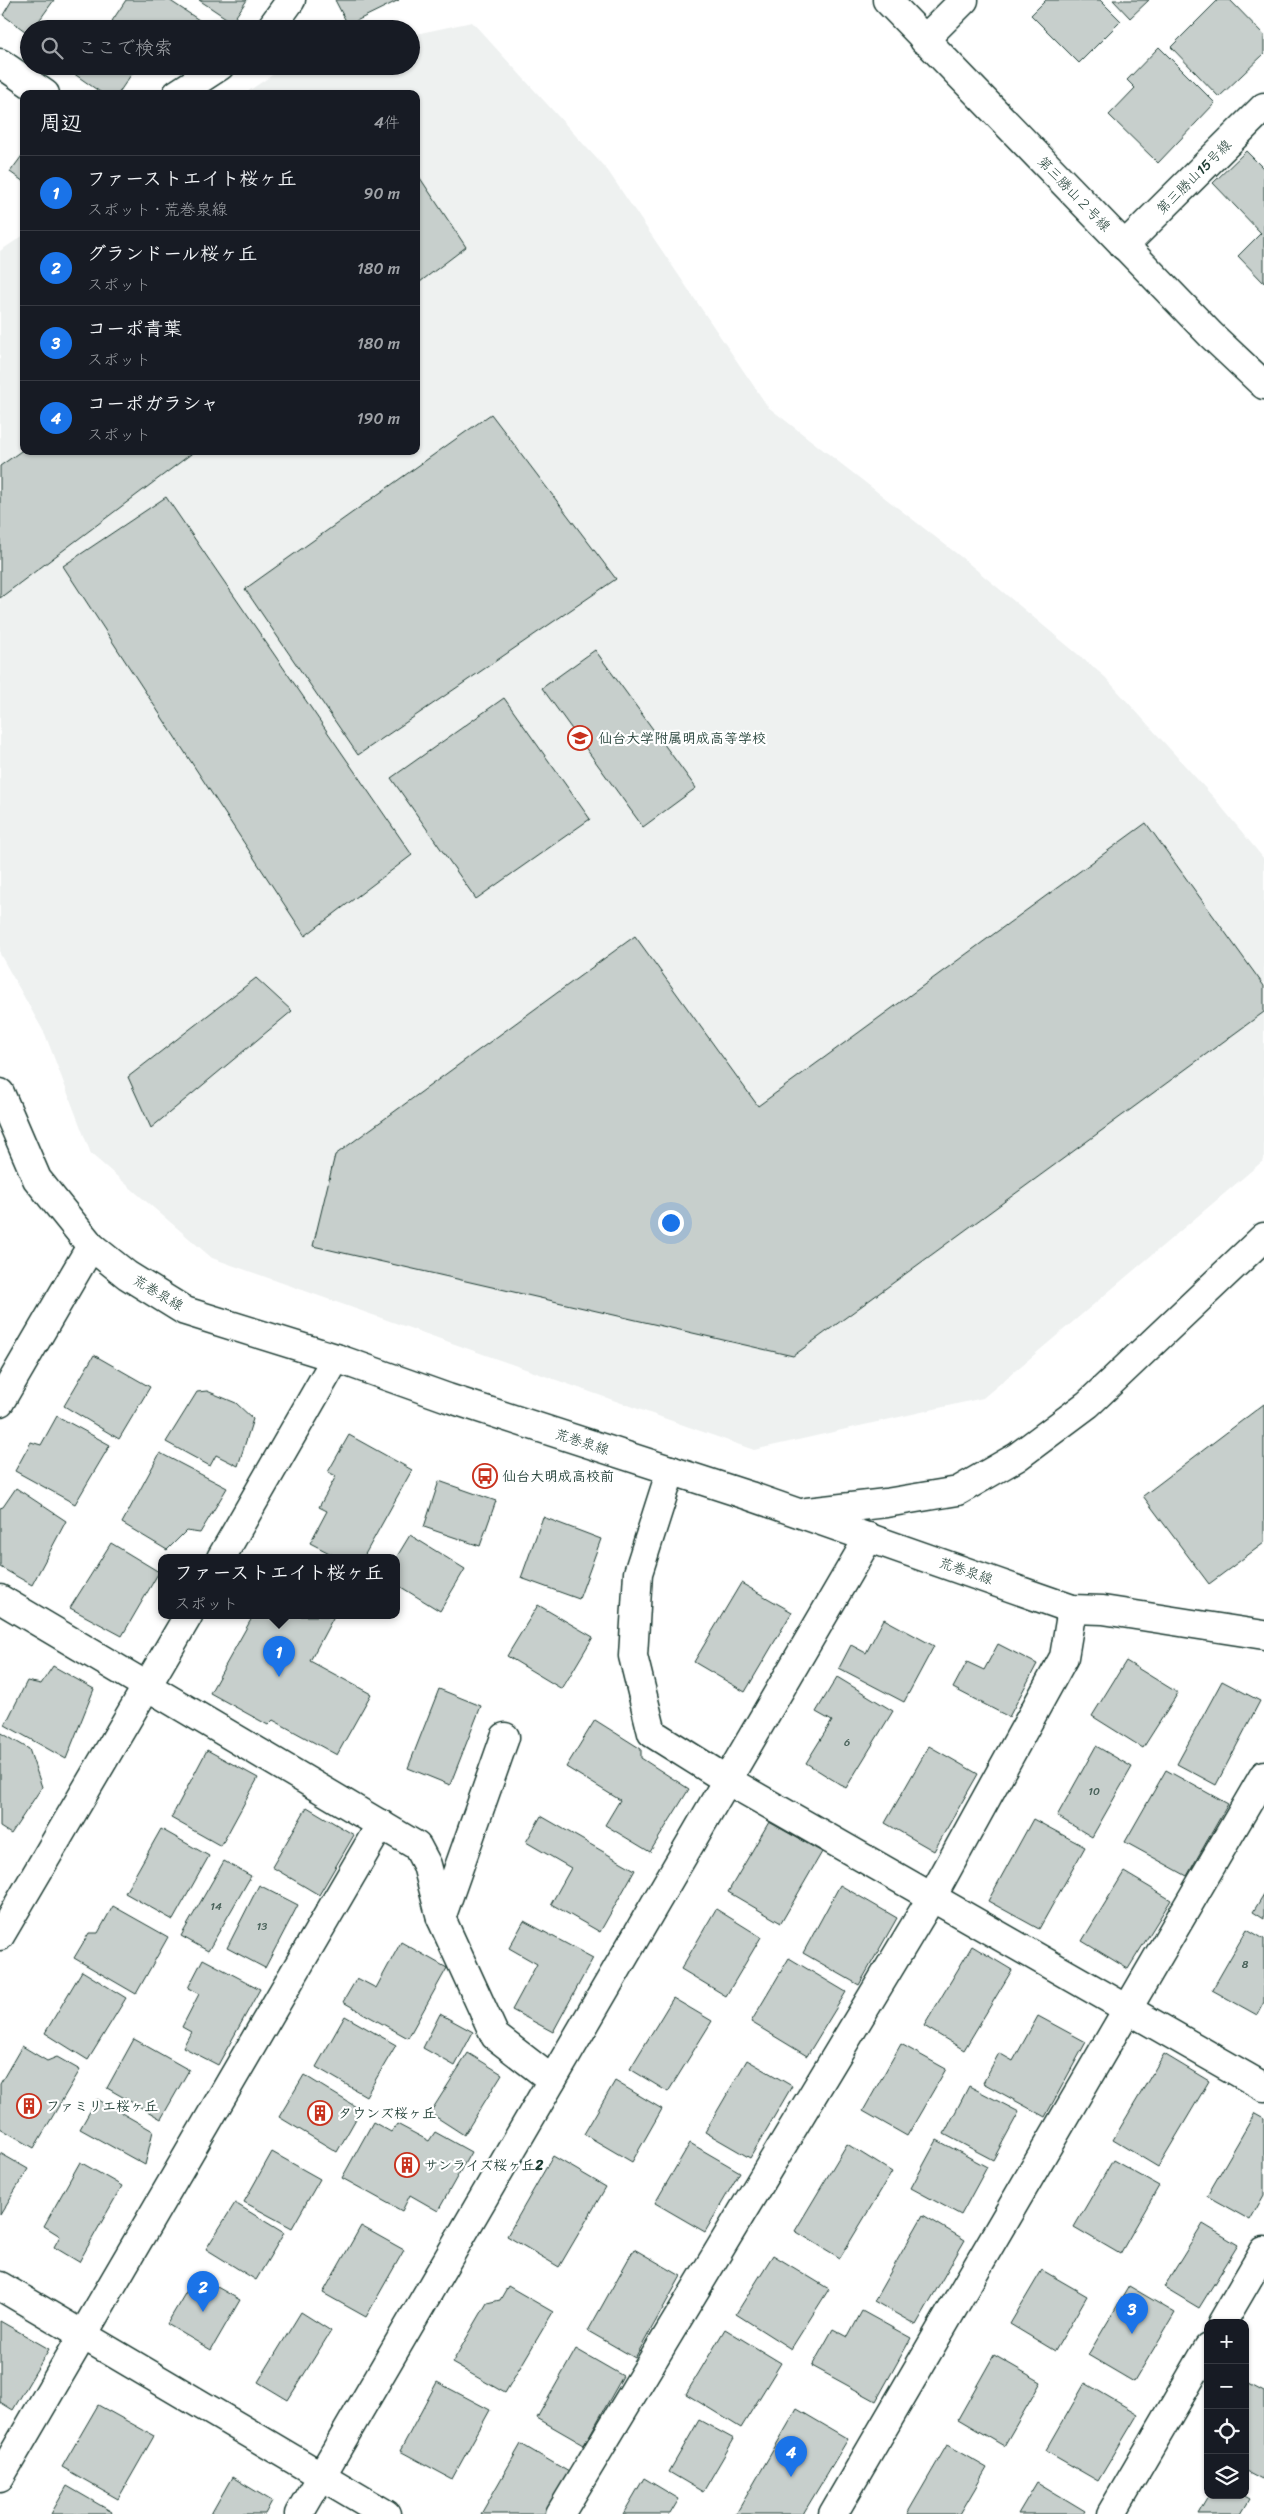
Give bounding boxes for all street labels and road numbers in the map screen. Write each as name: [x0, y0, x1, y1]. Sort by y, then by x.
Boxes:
street label: 第三勝山15号線: [1150, 133, 1238, 221]
street label: 第三勝山２号線: [1031, 150, 1117, 238]
street label: 荒巻泉線: [128, 1268, 188, 1318]
street label: 荒巻泉線: [552, 1421, 612, 1463]
street label: 荒巻泉線: [935, 1550, 997, 1592]

